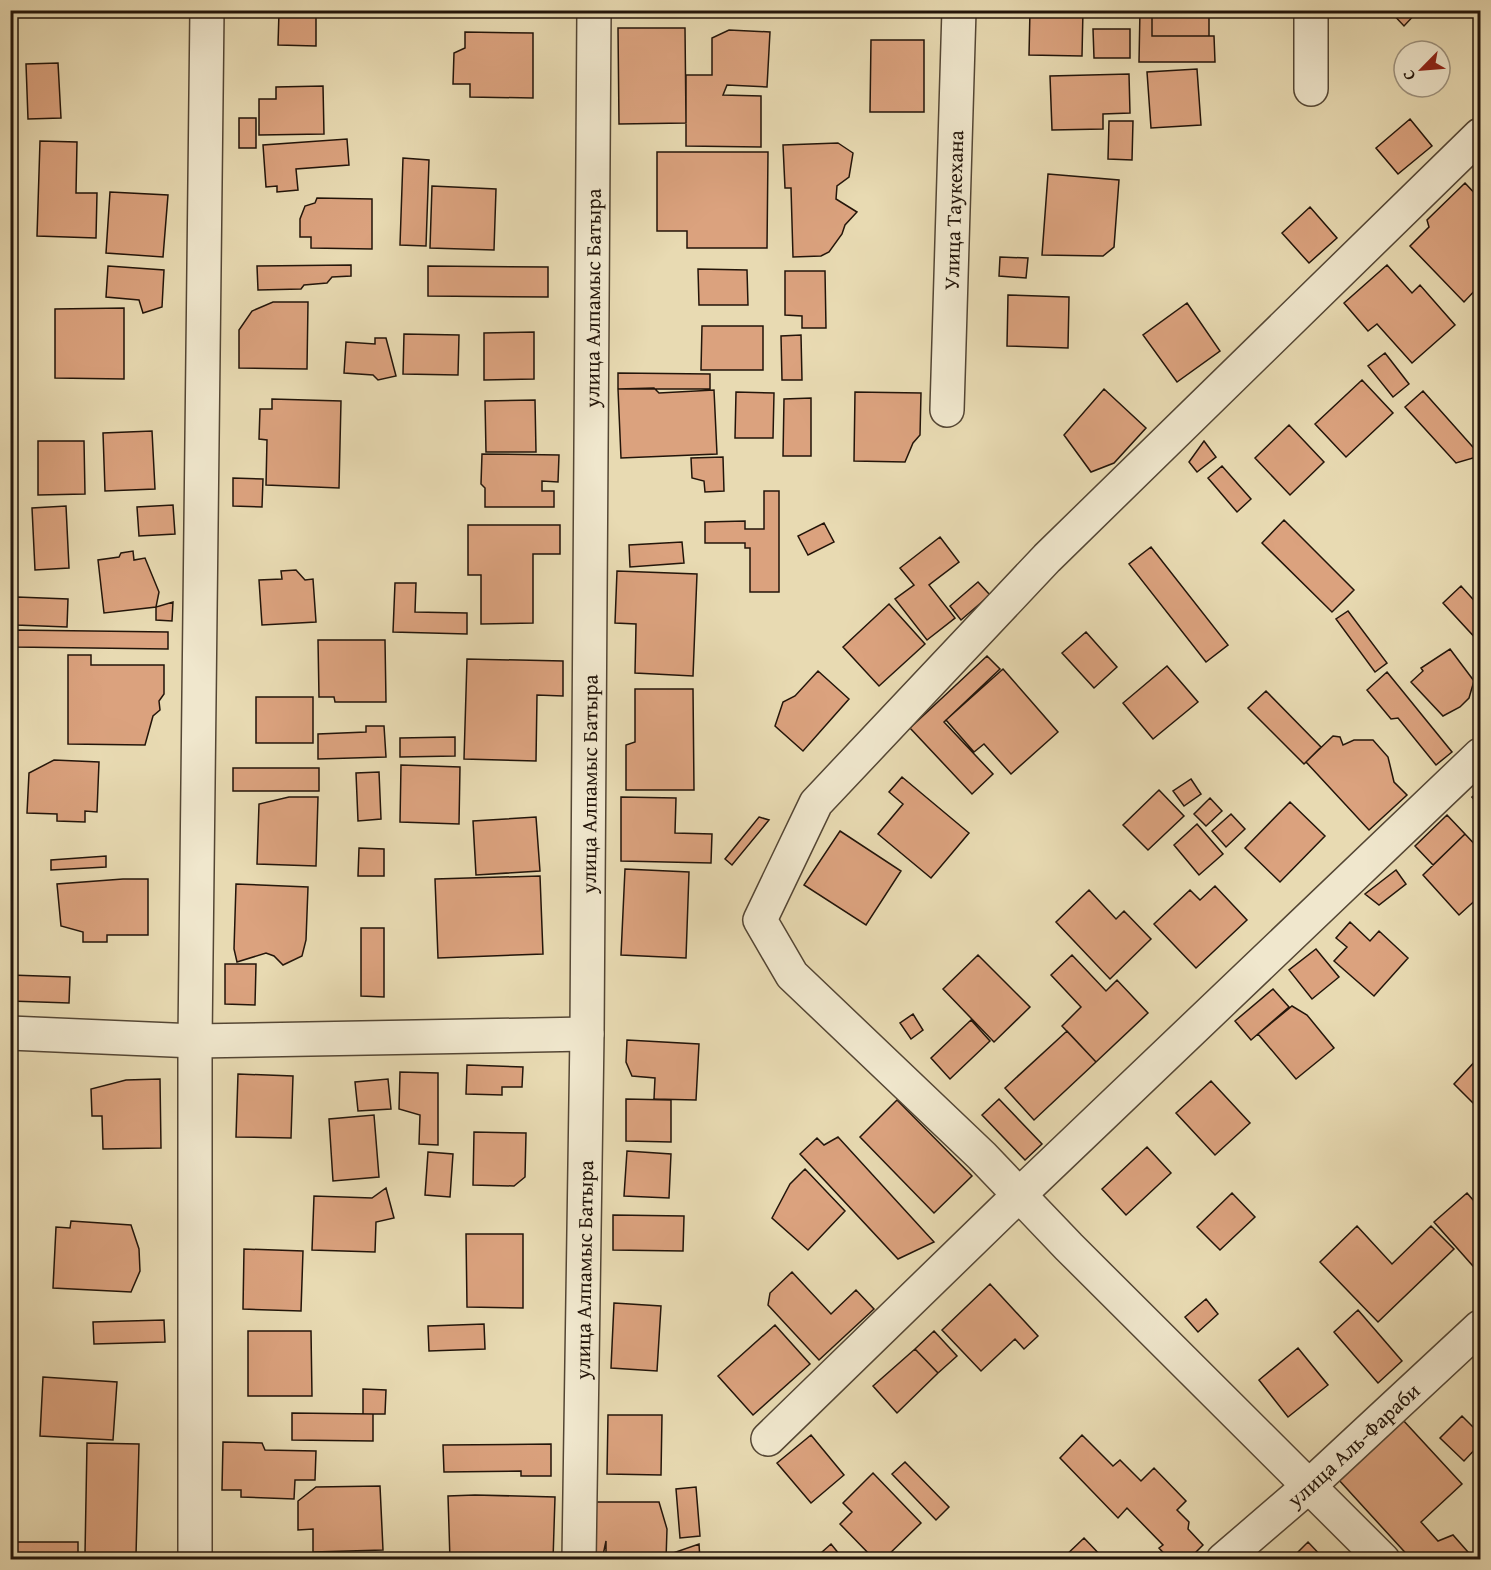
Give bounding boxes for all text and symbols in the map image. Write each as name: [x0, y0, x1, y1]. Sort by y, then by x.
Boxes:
north arrow: [1392, 39, 1452, 99]
text: С: [1396, 66, 1421, 85]
street label: Улица Таукехана: [935, 130, 971, 290]
street label: улица Алпамыс Батыра: [576, 188, 608, 409]
street label: улица Алпамыс Батыра: [572, 674, 605, 895]
street label: улица Алпамыс Батыра: [566, 1160, 601, 1381]
street label: улица Аль-Фараби: [1279, 1375, 1427, 1515]

